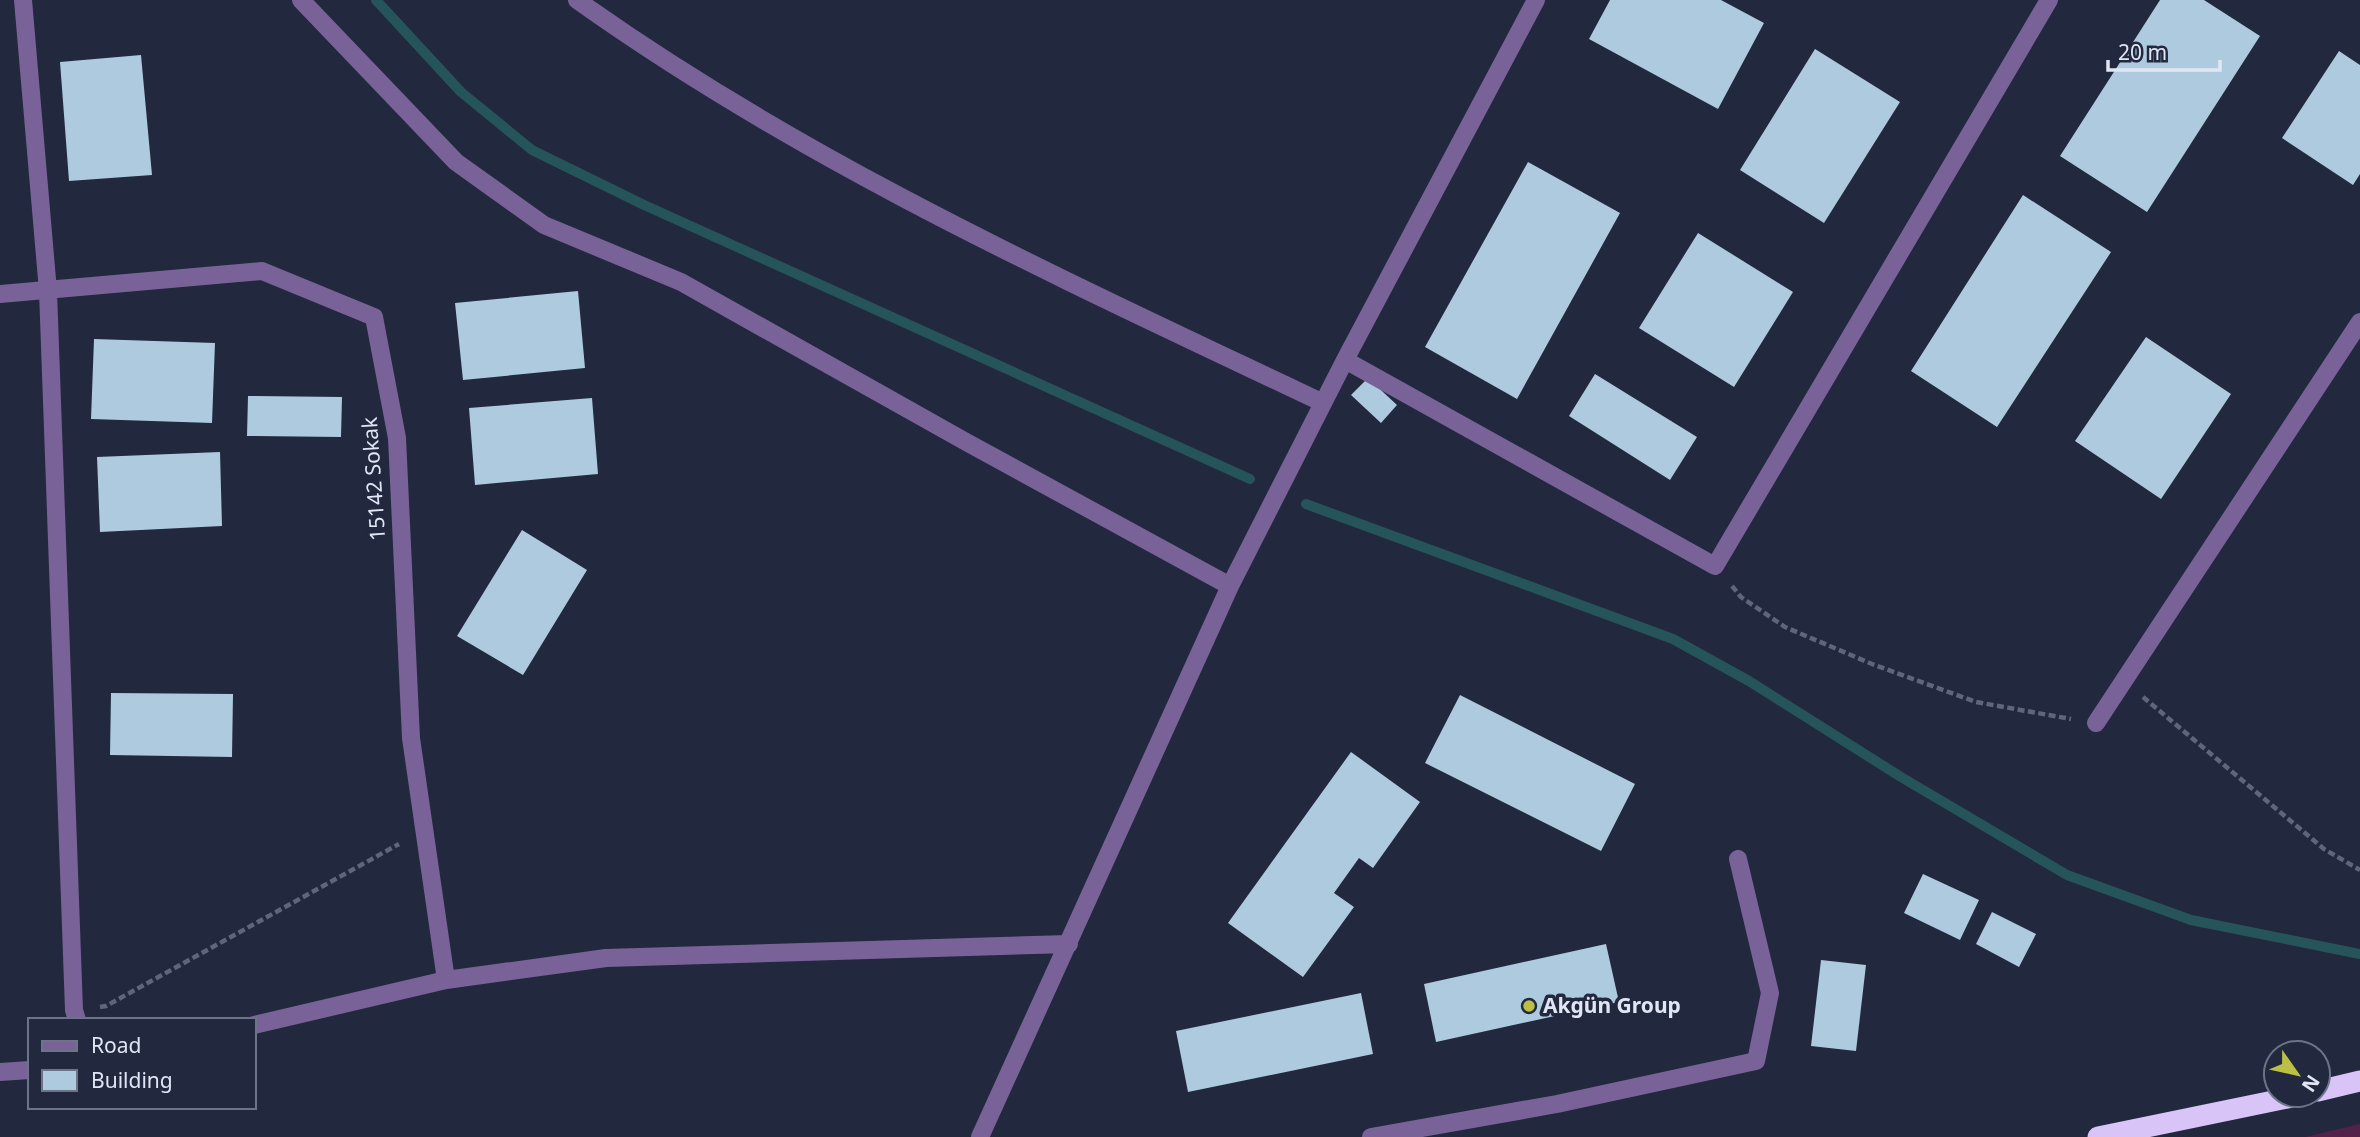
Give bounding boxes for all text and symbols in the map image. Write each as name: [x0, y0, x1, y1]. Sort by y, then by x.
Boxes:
scale bar: [2108, 28, 2220, 72]
text: 20 m: [2118, 38, 2167, 66]
street label: 15142 Sokak: [355, 415, 391, 542]
place label: Akgün Group: [1543, 991, 1681, 1019]
marker: Akgün Group: [1521, 998, 1537, 1014]
legend: [28, 1018, 256, 1109]
text: Road: [91, 1031, 141, 1059]
north arrow: [2262, 1039, 2332, 1109]
text: Building: [91, 1066, 173, 1094]
text: N: [2296, 1070, 2326, 1097]

